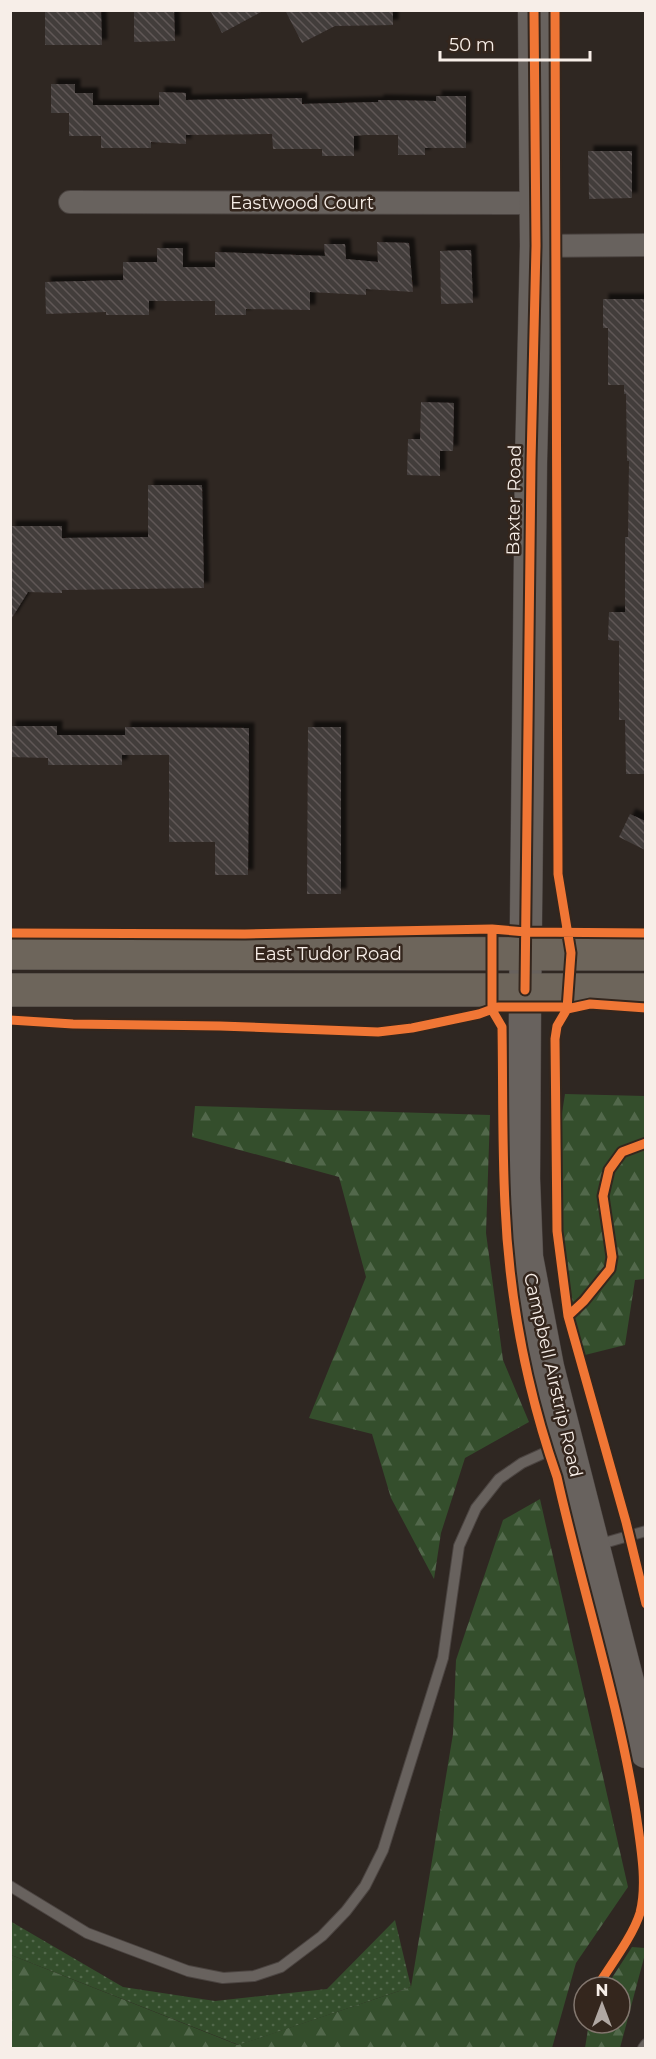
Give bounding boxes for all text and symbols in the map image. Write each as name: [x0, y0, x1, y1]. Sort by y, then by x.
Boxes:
scale bar: [440, 24, 590, 62]
text: 50 m: [449, 34, 495, 56]
street label: Eastwood Court: [230, 192, 374, 214]
street label: Baxter Road: [502, 444, 526, 556]
street label: East Tudor Road: [254, 943, 402, 965]
street label: Campbell Airstrip Road: [519, 1271, 587, 1479]
north arrow: [572, 1975, 632, 2035]
text: N: [596, 1981, 608, 2000]

